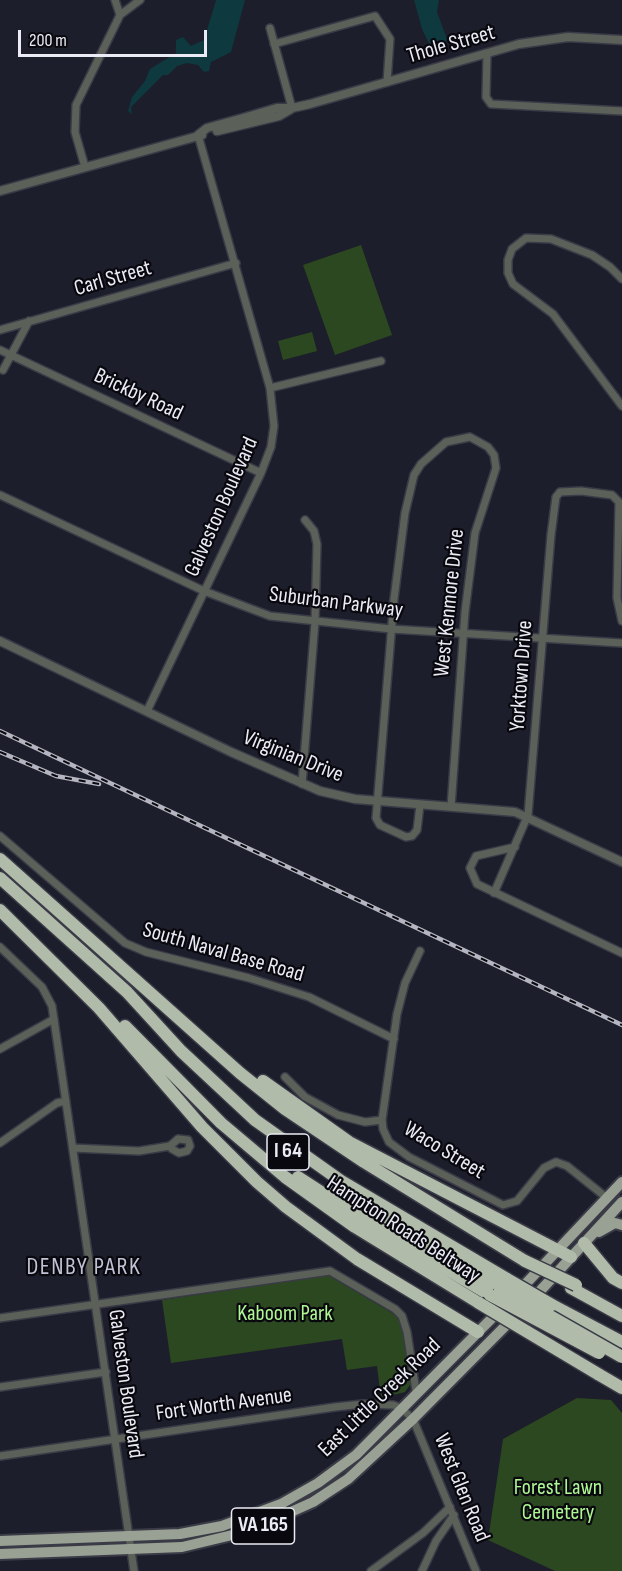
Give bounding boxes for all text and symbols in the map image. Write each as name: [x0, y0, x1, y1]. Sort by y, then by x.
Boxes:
scale bar: [21, 18, 210, 56]
street label: Thole Street: [404, 20, 498, 70]
text: 200 m: [29, 30, 67, 51]
street label: Carl Street: [71, 255, 155, 303]
street label: Brickby Road: [89, 363, 187, 427]
street label: Galveston Boulevard: [179, 433, 265, 581]
street label: West Kenmore Drive: [429, 528, 471, 678]
street label: Suburban Parkway: [267, 582, 405, 624]
street label: Yorktown Drive: [505, 620, 539, 732]
street label: Virginian Drive: [239, 725, 347, 789]
street label: South Naval Base Road: [139, 917, 307, 989]
street label: Waco Street: [399, 1117, 489, 1185]
road number: I 64: [267, 1134, 309, 1170]
street label: Hampton Roads Beltway: [321, 1171, 485, 1289]
district label: DENBY PARK: [26, 1254, 142, 1282]
park label: Kaboom Park: [237, 1301, 333, 1327]
street label: Galveston Boulevard: [102, 1308, 148, 1460]
street label: East Little Creek Road: [313, 1333, 447, 1463]
street label: Fort Worth Avenue: [154, 1382, 294, 1428]
street label: West Glen Road: [427, 1430, 495, 1546]
park label: Forest Lawn Cemetery: [514, 1475, 602, 1526]
road number: VA 165: [232, 1508, 294, 1544]

